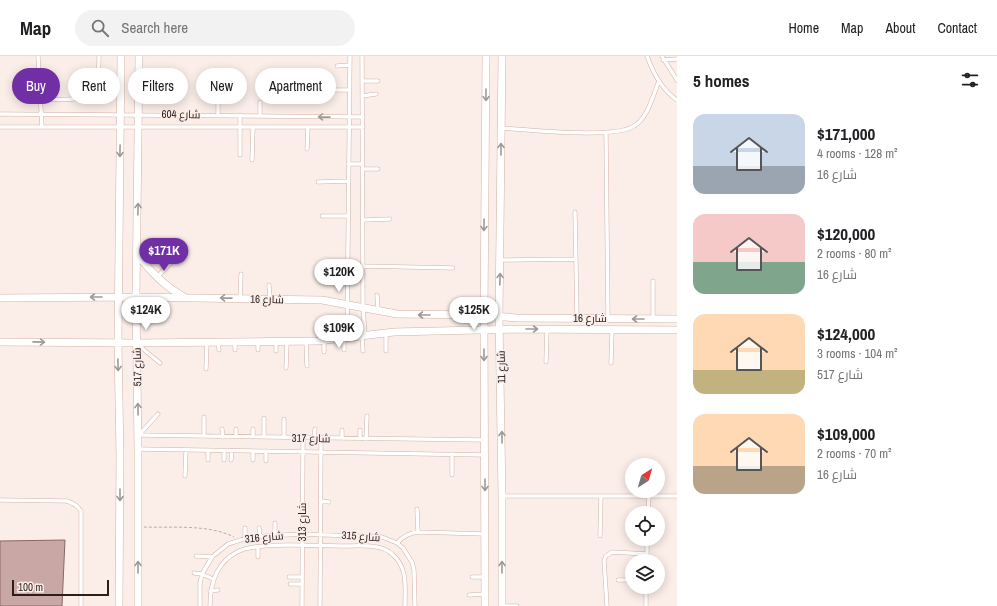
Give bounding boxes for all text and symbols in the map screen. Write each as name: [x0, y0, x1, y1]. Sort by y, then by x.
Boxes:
search box: [75, 10, 355, 46]
text: Map: [20, 15, 51, 41]
icon: search: [89, 17, 111, 39]
text: Search here: [121, 17, 188, 38]
text: Home: [788, 19, 819, 37]
text: Map: [841, 19, 863, 37]
text: About: [885, 19, 915, 37]
text: Contact: [937, 19, 977, 37]
chip: Buy: [12, 68, 60, 104]
chip: Rent: [68, 68, 120, 104]
chip: Filters: [128, 68, 188, 104]
chip: New: [196, 68, 247, 104]
chip: Apartment: [255, 68, 336, 104]
text: 5 homes: [693, 69, 750, 92]
icon: filters: [959, 69, 981, 91]
one-way arrow: [482, 88, 490, 101]
street label: شارع 604: [161, 107, 201, 122]
one-way arrow: [318, 113, 331, 120]
text: $171,000: [817, 122, 875, 145]
icon: home: [725, 130, 773, 178]
one-way arrow: [497, 143, 505, 156]
one-way arrow: [116, 144, 124, 157]
text: 4 rooms · 128 m²: [817, 145, 898, 162]
text: شارع 16: [817, 166, 857, 183]
one-way arrow: [134, 203, 141, 216]
one-way arrow: [480, 218, 488, 231]
text: $120,000: [817, 222, 875, 245]
icon: home: [725, 230, 773, 278]
pin: $171K: [136, 238, 192, 272]
text: $171K: [148, 242, 180, 259]
text: 2 rooms · 80 m²: [817, 245, 892, 262]
pin: $120K: [311, 259, 367, 293]
text: $120K: [323, 263, 355, 280]
text: شارع 16: [817, 266, 857, 283]
one-way arrow: [496, 273, 504, 286]
street label: شارع 16: [250, 292, 284, 307]
one-way arrow: [90, 293, 103, 301]
one-way arrow: [220, 295, 233, 302]
pin: $124K: [118, 297, 174, 331]
pin: $125K: [446, 297, 502, 331]
text: $124K: [130, 301, 162, 318]
text: $125K: [458, 301, 490, 318]
one-way arrow: [418, 311, 431, 319]
street label: شارع 16: [573, 311, 607, 326]
pin: $109K: [311, 315, 367, 349]
one-way arrow: [632, 315, 645, 323]
text: $109K: [323, 319, 355, 336]
text: $124,000: [817, 322, 875, 345]
one-way arrow: [525, 325, 538, 333]
icon: home: [725, 330, 773, 378]
one-way arrow: [32, 338, 45, 346]
text: 3 rooms · 104 m²: [817, 345, 898, 362]
street label: شارع 517: [130, 347, 145, 387]
one-way arrow: [480, 348, 488, 361]
street label: شارع 11: [494, 350, 509, 384]
one-way arrow: [114, 358, 122, 371]
text: شارع 517: [817, 366, 863, 383]
one-way arrow: [134, 403, 142, 416]
text: $109,000: [817, 422, 875, 445]
icon: home: [725, 430, 773, 478]
street label: شارع 317: [291, 431, 331, 446]
one-way arrow: [498, 431, 505, 444]
text: 2 rooms · 70 m²: [817, 445, 892, 462]
north arrow: [625, 458, 665, 498]
map controls: [625, 458, 665, 594]
text: شارع 16: [817, 466, 857, 483]
one-way arrow: [481, 478, 489, 491]
one-way arrow: [116, 488, 124, 501]
street label: شارع 313: [295, 503, 310, 541]
button: locate: [625, 506, 665, 546]
street label: شارع 316: [244, 528, 284, 547]
street label: شارع 315: [341, 528, 381, 545]
button: layers: [625, 554, 665, 594]
one-way arrow: [134, 561, 142, 574]
one-way arrow: [498, 561, 506, 574]
scale bar: [12, 578, 109, 597]
text: 100 m: [18, 580, 43, 594]

